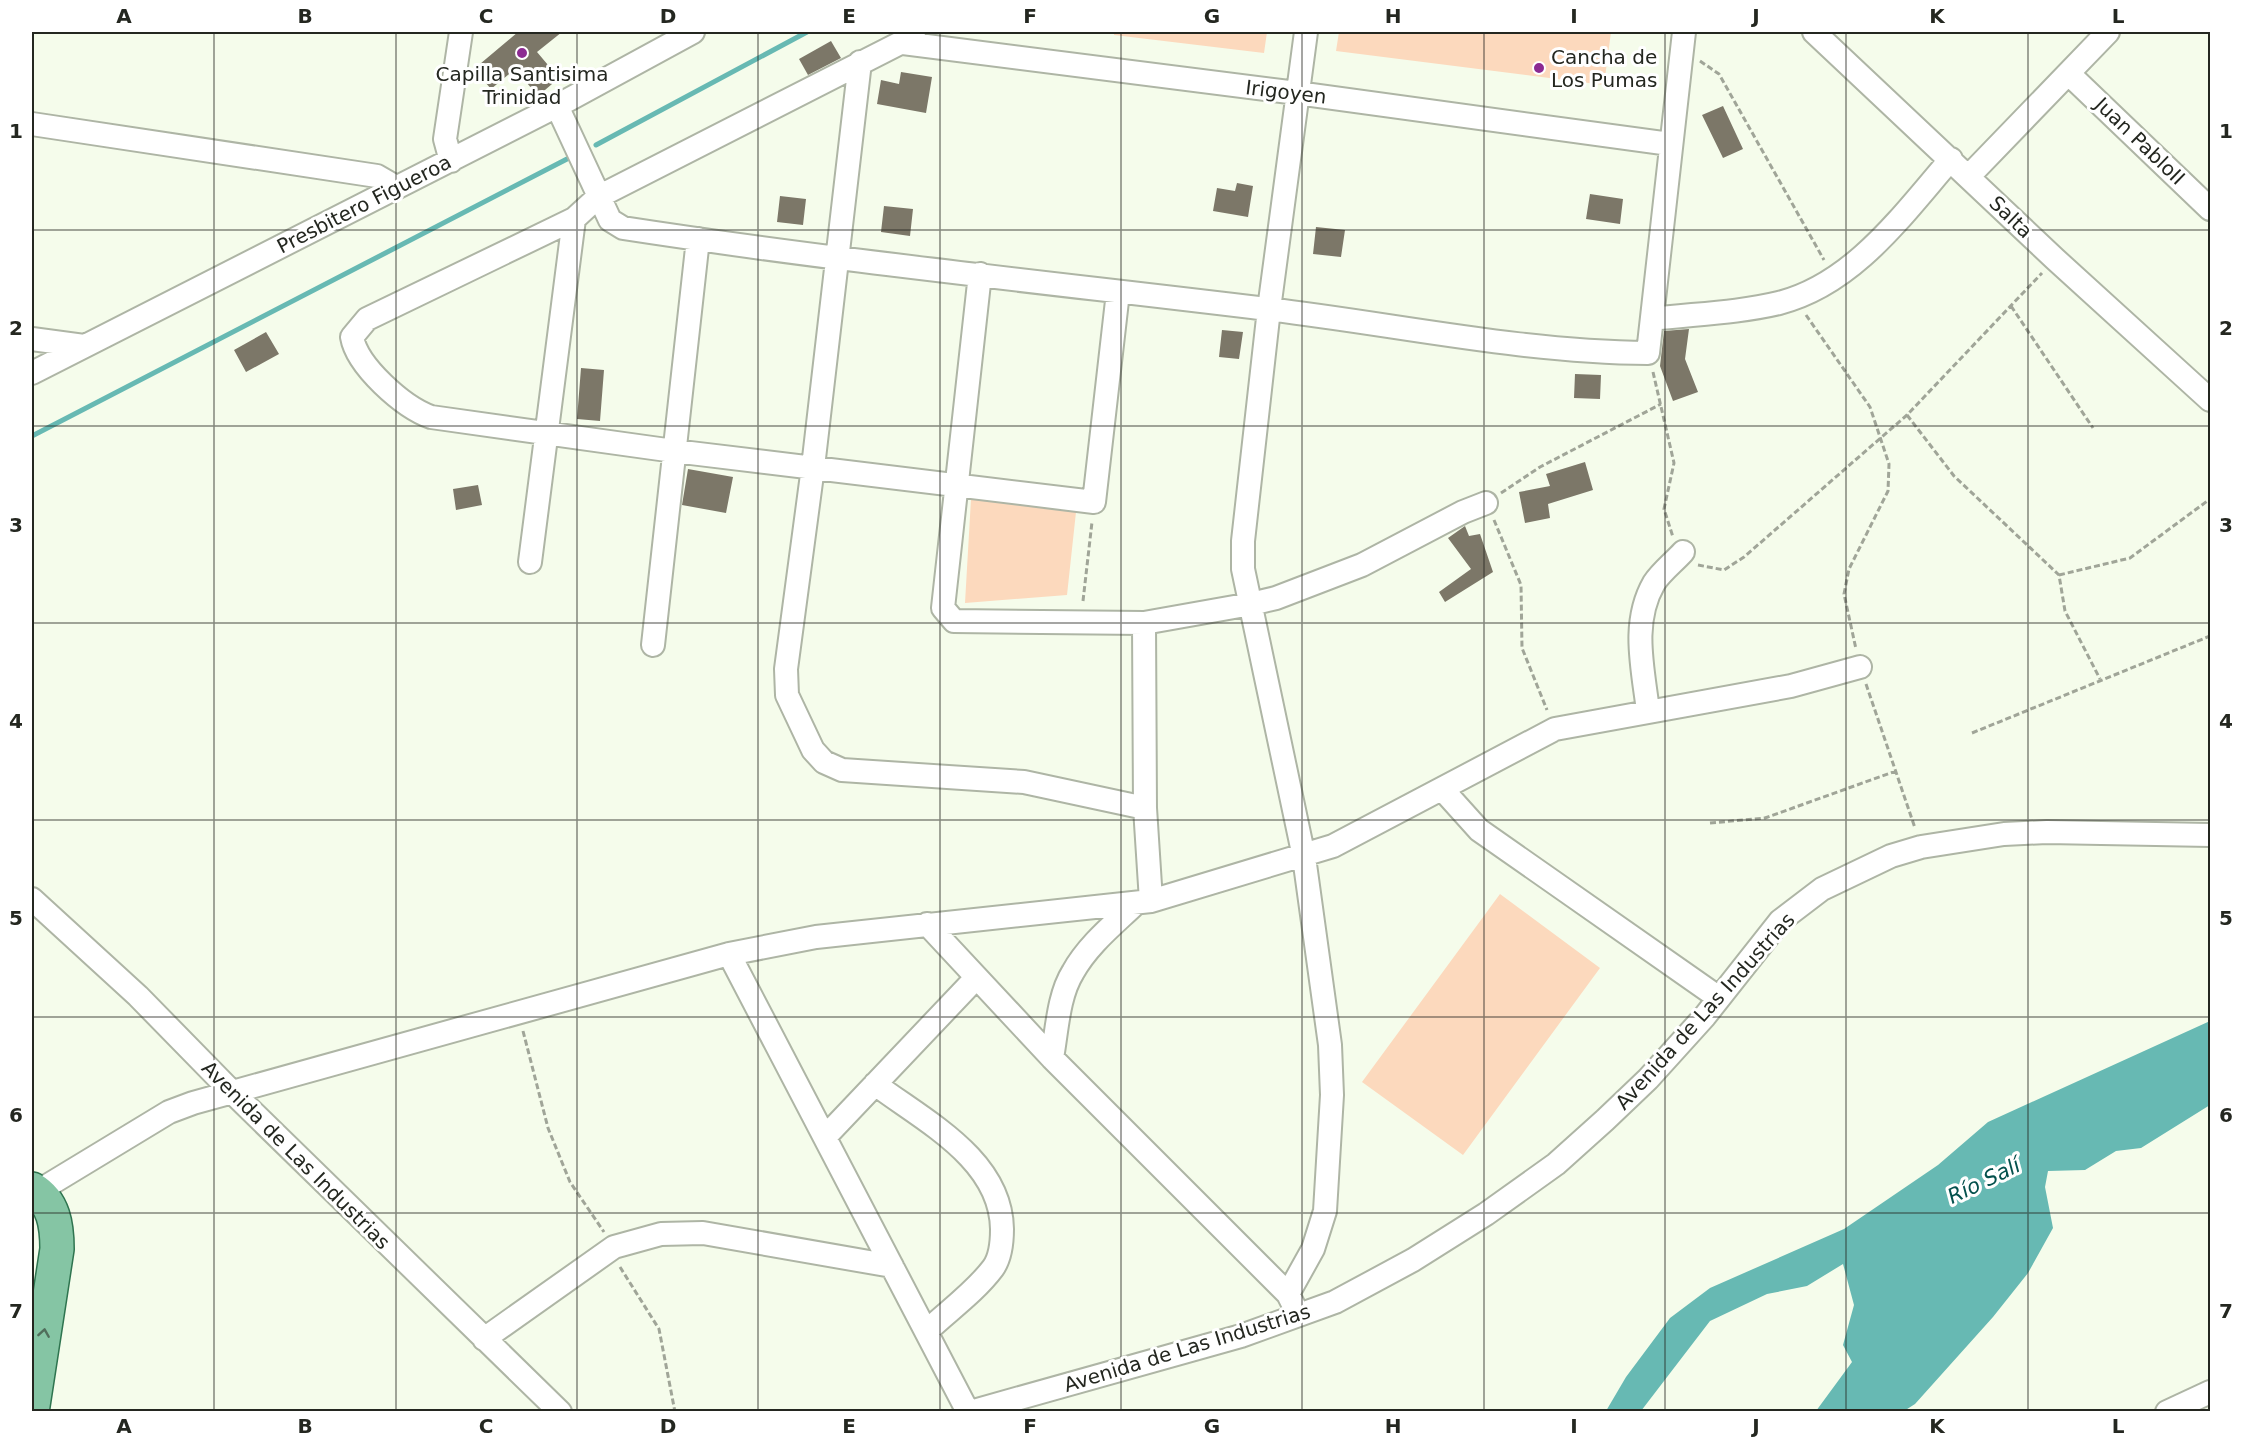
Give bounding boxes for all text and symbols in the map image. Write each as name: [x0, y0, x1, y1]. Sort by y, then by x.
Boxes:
text: A: [116, 4, 132, 28]
text: B: [297, 4, 313, 28]
text: C: [479, 4, 493, 28]
text: D: [660, 4, 676, 28]
text: E: [842, 4, 856, 28]
text: F: [1023, 4, 1037, 28]
text: G: [1204, 4, 1220, 28]
text: H: [1385, 4, 1401, 28]
text: I: [1570, 4, 1578, 28]
text: J: [1750, 4, 1760, 28]
text: K: [1929, 4, 1946, 28]
text: L: [2112, 4, 2125, 28]
place label: Cancha de Los Pumas: [1551, 45, 1657, 92]
marker: Capilla Santisima Trinidad: [515, 46, 529, 60]
marker: Cancha de Los Pumas: [1532, 61, 1546, 75]
place label: Capilla Santisima Trinidad: [436, 62, 608, 109]
street label: Irigoyen: [1244, 75, 1328, 109]
street label: Juan PabloII: [2089, 91, 2190, 190]
text: 1: [9, 119, 23, 143]
text: 1: [2219, 119, 2233, 143]
street label: Presbitero Figueroa: [273, 150, 455, 258]
street label: Salta: [1984, 191, 2038, 243]
text: 2: [9, 316, 23, 340]
text: 2: [2219, 316, 2233, 340]
text: 3: [9, 513, 23, 537]
text: 3: [2219, 513, 2233, 537]
text: 4: [9, 709, 23, 733]
text: 4: [2219, 709, 2233, 733]
text: 5: [9, 906, 23, 930]
text: 5: [2219, 906, 2233, 930]
street label: Avenida de Las Industrias: [1610, 908, 1800, 1114]
street label: Avenida de Las Industrias: [197, 1056, 395, 1254]
text: 6: [9, 1103, 23, 1127]
text: 6: [2219, 1103, 2233, 1127]
water label: Río Salí: [1944, 1152, 2027, 1209]
text: 7: [9, 1299, 23, 1323]
street label: Avenida de Las Industrias: [1061, 1299, 1313, 1397]
text: 7: [2219, 1299, 2233, 1323]
one-way arrow: [38, 1328, 50, 1338]
text: A: [116, 1414, 132, 1438]
text: B: [297, 1414, 313, 1438]
text: C: [479, 1414, 493, 1438]
text: D: [660, 1414, 676, 1438]
text: E: [842, 1414, 856, 1438]
text: F: [1023, 1414, 1037, 1438]
text: G: [1204, 1414, 1220, 1438]
text: H: [1385, 1414, 1401, 1438]
text: I: [1570, 1414, 1578, 1438]
text: J: [1750, 1414, 1760, 1438]
text: K: [1929, 1414, 1946, 1438]
text: L: [2112, 1414, 2125, 1438]

